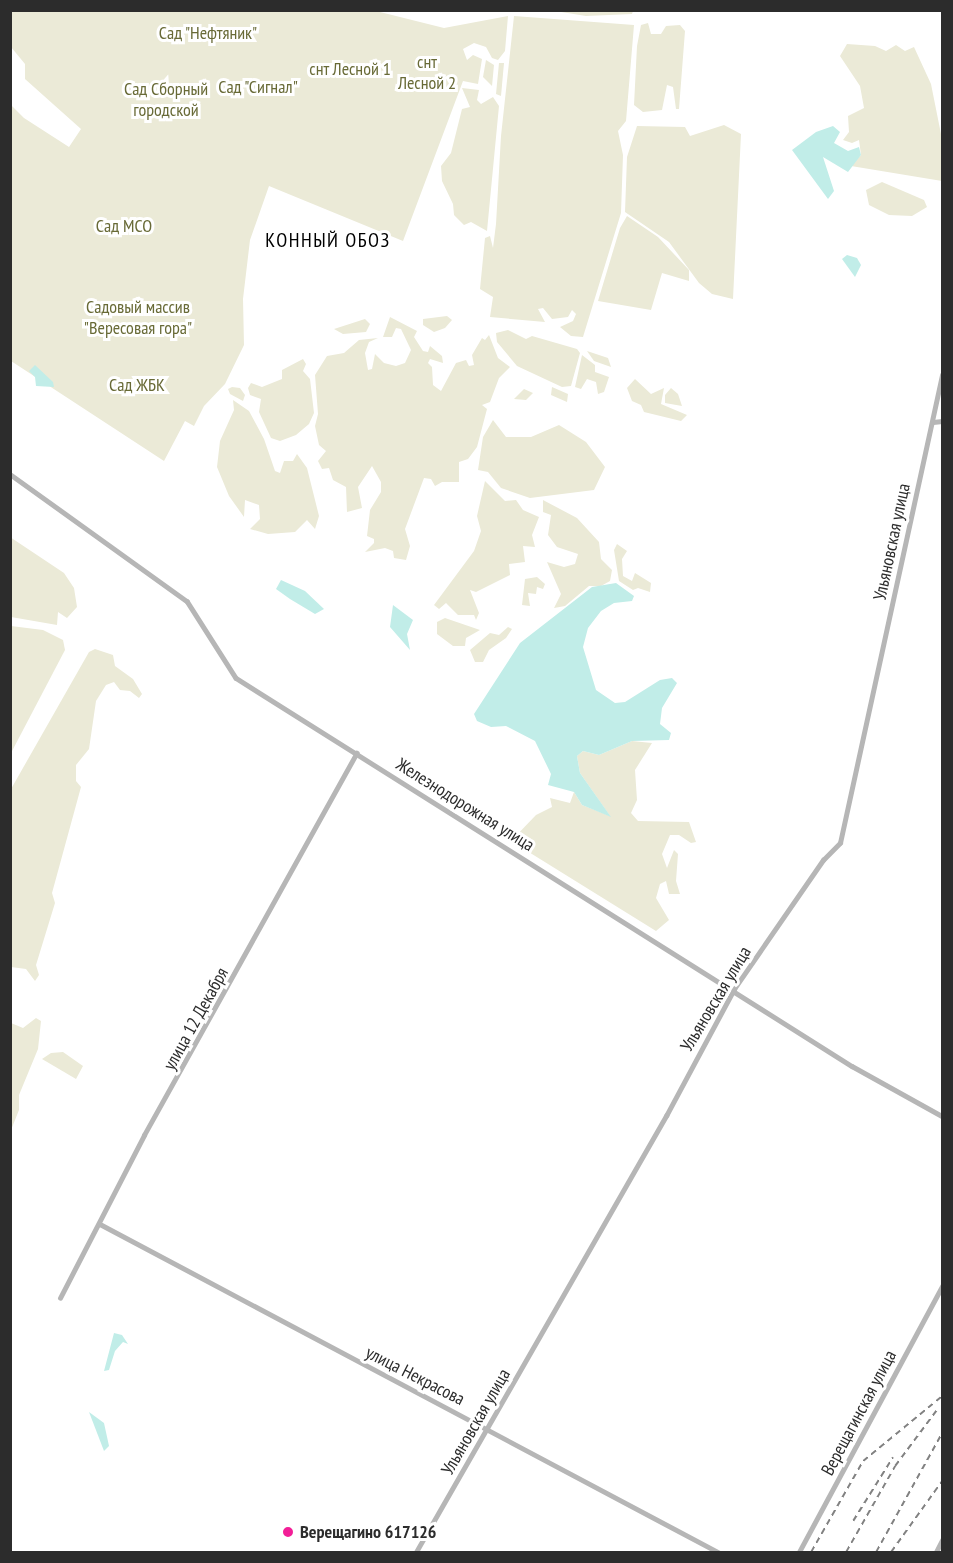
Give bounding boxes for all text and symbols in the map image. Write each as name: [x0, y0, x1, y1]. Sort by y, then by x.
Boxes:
park label: Сад "Нефтяник": [158, 22, 258, 44]
park label: снт Лесной 2: [398, 52, 456, 94]
park label: снт Лесной 1: [309, 58, 391, 80]
park label: Сад "Сигнал": [218, 76, 298, 98]
park label: Сад Сборный городской: [124, 79, 208, 122]
park label: Сад МСО: [96, 215, 152, 237]
district label: КОННЫЙ ОБОЗ: [265, 228, 391, 252]
park label: Садовый массив "Вересовая гора": [84, 297, 192, 340]
park label: Сад ЖБК: [109, 374, 165, 396]
street label: Ульяновская улица: [869, 482, 915, 602]
street label: Железнодорожная улица: [392, 754, 538, 856]
street label: Ульяновская улица: [676, 942, 756, 1056]
street label: улица 12 Декабря: [159, 964, 233, 1074]
street label: улица Некрасова: [362, 1342, 468, 1410]
street label: Верещагинская улица: [817, 1347, 901, 1479]
street label: Ульяновская улица: [437, 1365, 515, 1479]
place label: Верещагино 617126: [300, 1521, 436, 1543]
marker: Верещагино 617126: [281, 1525, 295, 1539]

